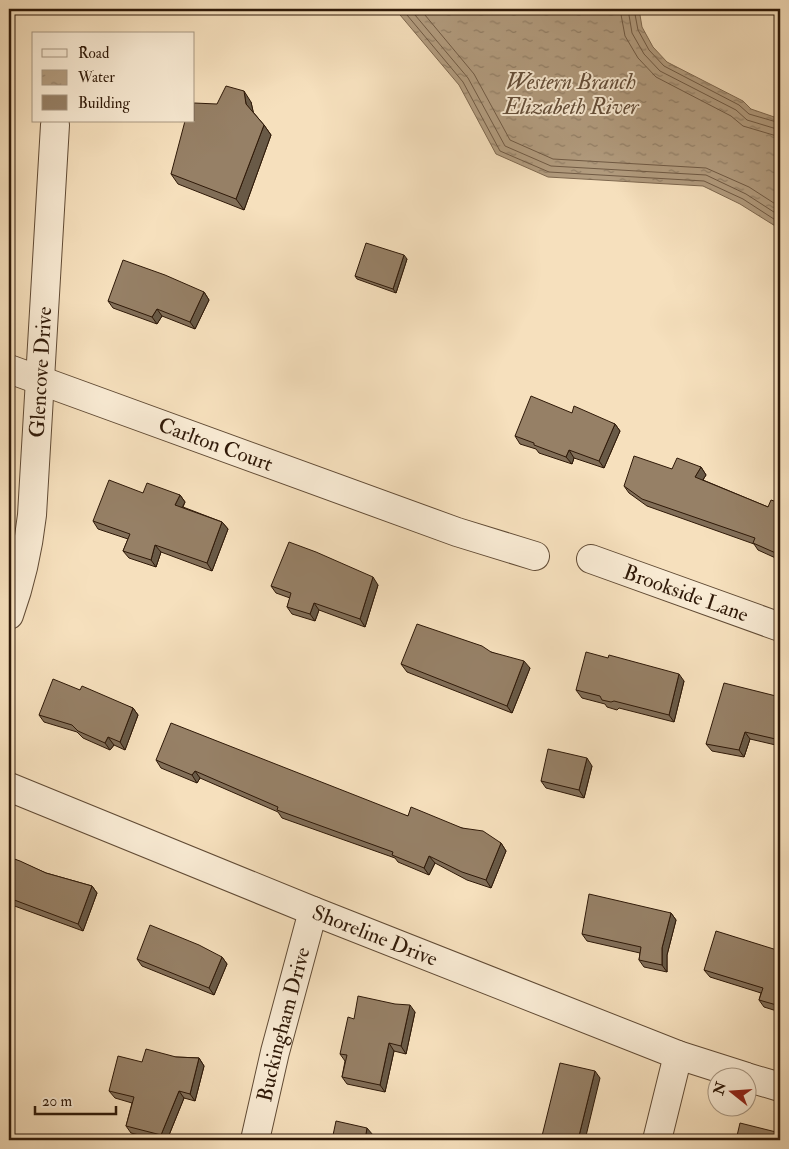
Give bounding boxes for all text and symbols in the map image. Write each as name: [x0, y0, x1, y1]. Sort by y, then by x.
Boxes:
legend: [32, 32, 195, 122]
text: Road: [78, 44, 110, 63]
text: Water: [77, 68, 115, 87]
water label: Western Branch Elizabeth River: [502, 68, 640, 121]
text: Building: [78, 94, 130, 113]
street label: Glencove Drive: [24, 306, 58, 438]
street label: Carlton Court: [155, 411, 277, 478]
street label: Brookside Lane: [620, 559, 752, 629]
street label: Shoreline Drive: [308, 899, 442, 973]
street label: Buckingham Drive: [251, 944, 317, 1104]
north arrow: [706, 1066, 756, 1116]
text: N: [710, 1079, 730, 1098]
scale bar: [35, 1084, 116, 1116]
text: 20 m: [42, 1092, 72, 1111]

